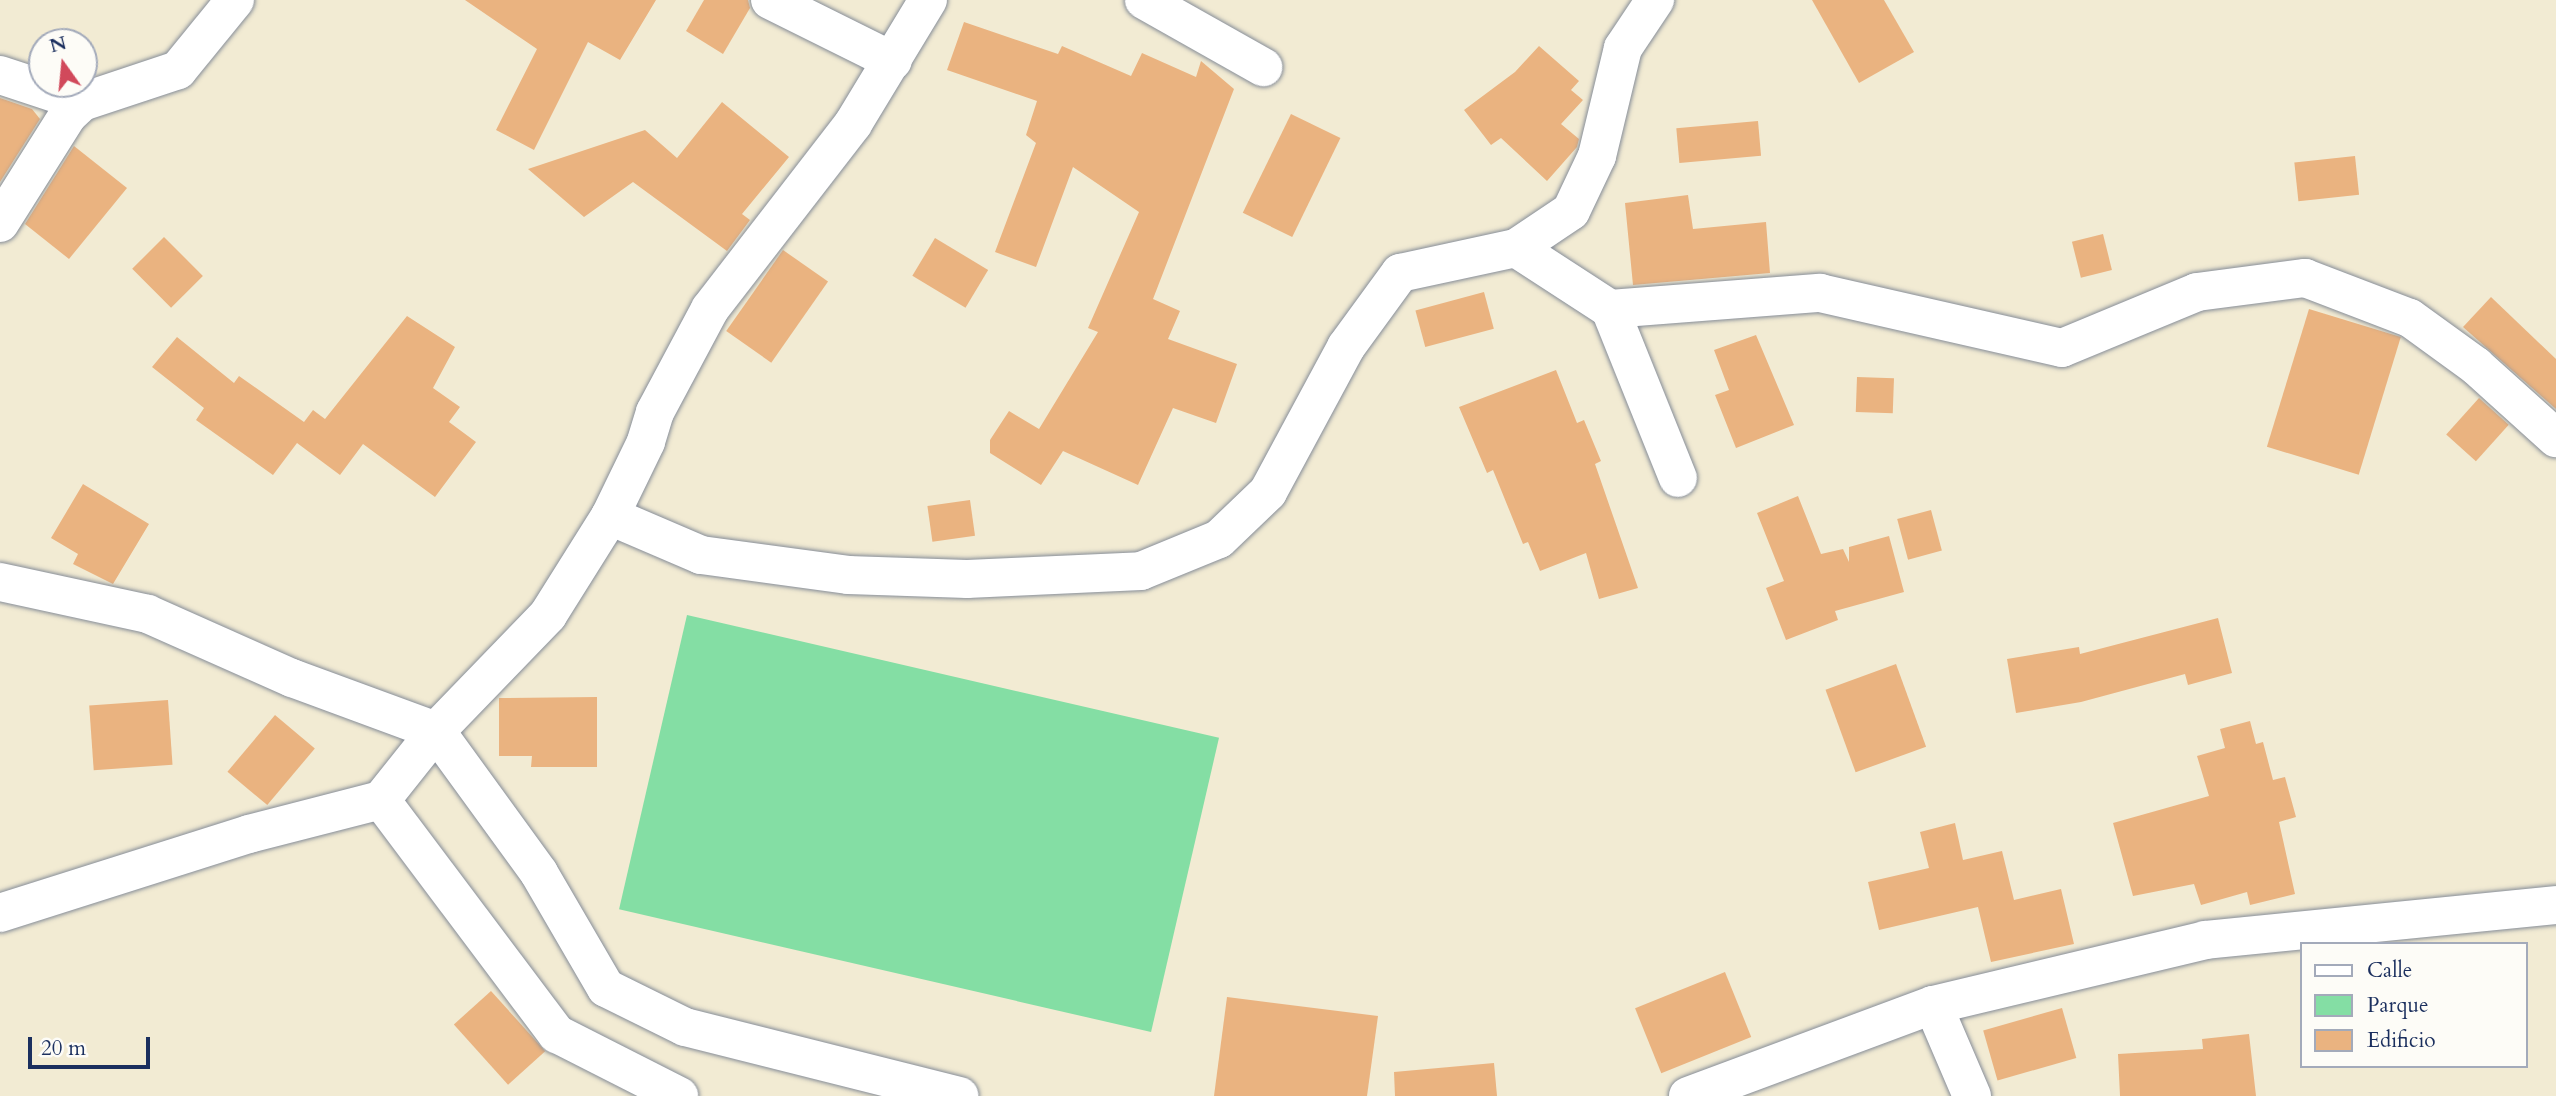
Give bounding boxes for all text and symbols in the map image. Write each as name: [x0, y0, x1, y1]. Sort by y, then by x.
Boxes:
north arrow: [28, 28, 98, 98]
text: N: [47, 30, 69, 59]
legend: [2300, 942, 2528, 1068]
text: Calle: [2367, 956, 2412, 985]
text: Parque: [2367, 991, 2428, 1020]
scale bar: [32, 1023, 154, 1066]
text: Edificio: [2367, 1026, 2436, 1055]
text: 20 m: [41, 1034, 86, 1063]

